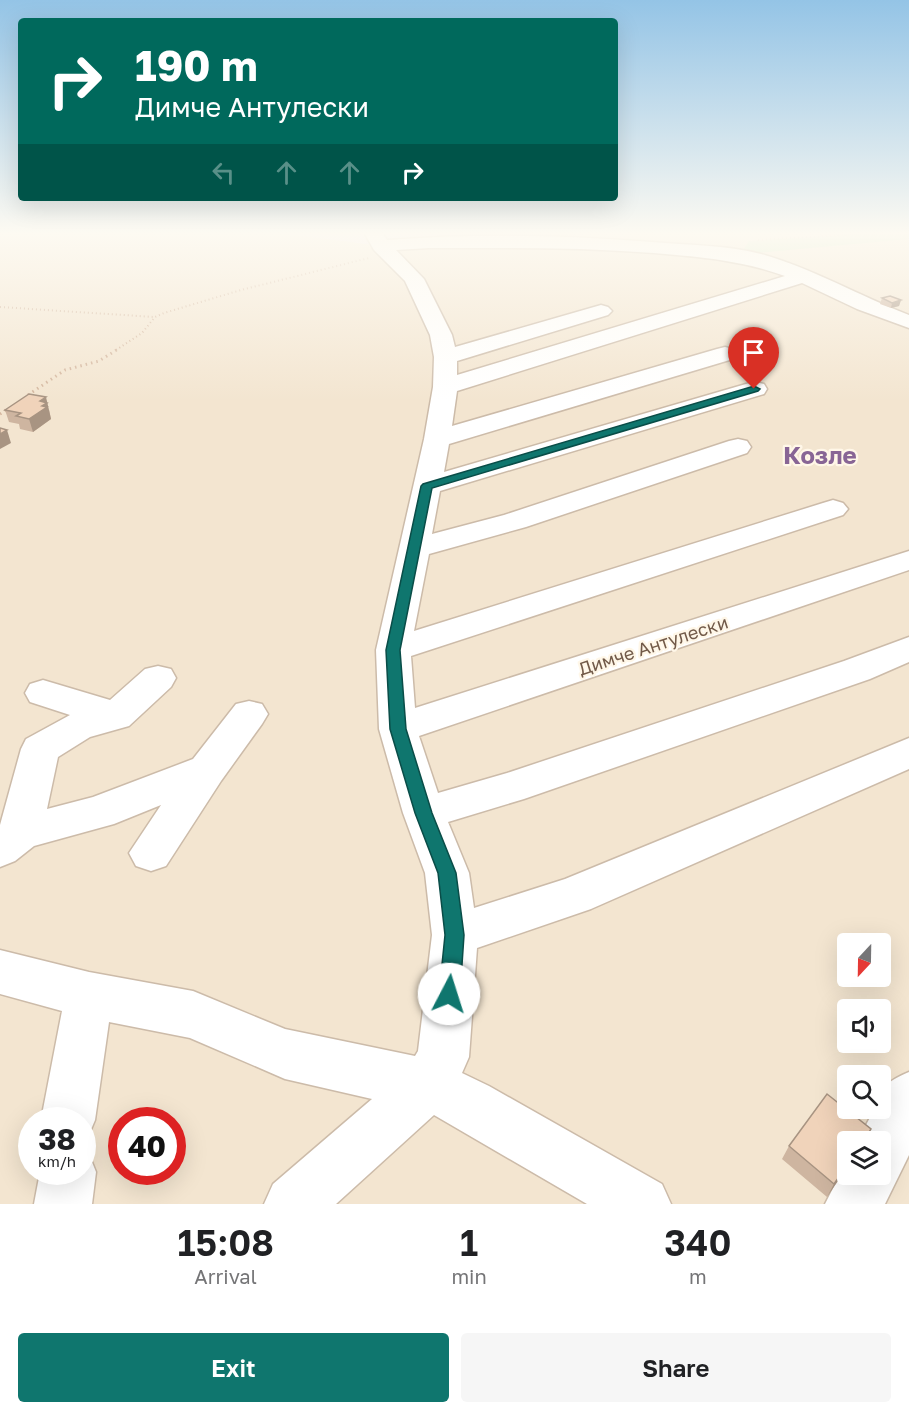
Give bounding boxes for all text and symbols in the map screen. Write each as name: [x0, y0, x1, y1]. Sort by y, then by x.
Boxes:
text: 190 m: [135, 40, 258, 90]
icon: right: [36, 42, 114, 120]
text: Димче Антулески: [135, 91, 369, 123]
icon: left: [207, 156, 240, 189]
icon: ahead: [270, 156, 303, 189]
icon: ahead: [333, 156, 366, 189]
icon: right: [396, 156, 429, 189]
pin: [728, 327, 779, 389]
icon: arrive: [737, 336, 770, 369]
district label: Козле: [783, 440, 857, 469]
street label: Димче Антулески: [575, 610, 731, 680]
north arrow: [837, 933, 891, 987]
map controls: [837, 933, 891, 1185]
position arrow: [417, 962, 481, 1026]
button: sound: [837, 999, 891, 1053]
button: search: [837, 1065, 891, 1119]
speed limit sign: 40: [108, 1107, 186, 1185]
text: 38: [38, 1121, 76, 1157]
button: layers: [837, 1131, 891, 1185]
text: km/h: [38, 1152, 76, 1170]
text: 15:08: [177, 1221, 274, 1264]
text: 1: [460, 1221, 478, 1264]
text: 340: [664, 1221, 732, 1264]
text: Arrival: [194, 1264, 257, 1288]
text: min: [451, 1264, 487, 1288]
text: m: [689, 1264, 707, 1288]
button: Exit: [18, 1333, 449, 1402]
button: Share: [461, 1333, 891, 1402]

